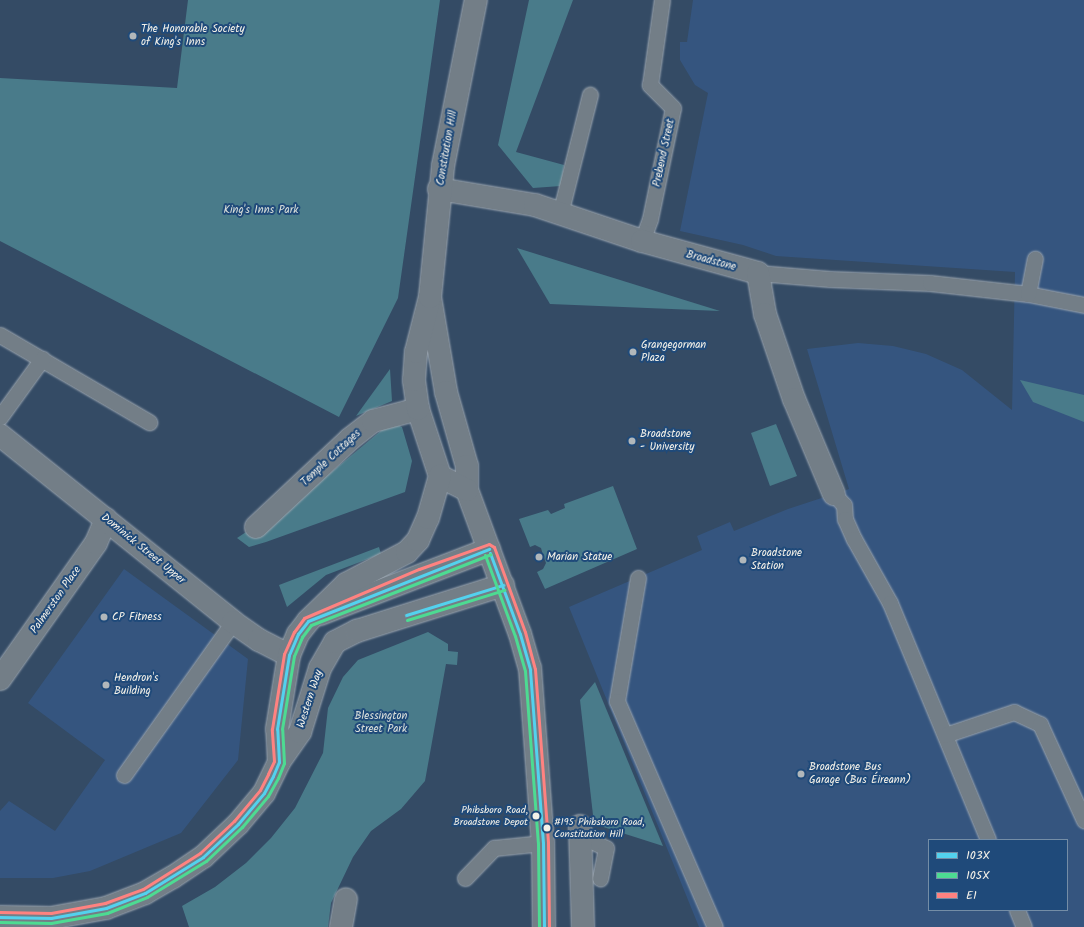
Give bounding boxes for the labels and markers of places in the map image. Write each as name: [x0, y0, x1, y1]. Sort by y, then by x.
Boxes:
place label: The Honorable Society of King's Inns: [141, 23, 245, 49]
marker: The Honorable Society of King's Inns: [128, 31, 138, 41]
place label: Grangegorman Plaza: [641, 339, 706, 365]
marker: Grangegorman Plaza: [628, 347, 638, 357]
place label: Broadstone - University: [640, 428, 694, 454]
marker: Broadstone - University: [627, 436, 637, 446]
place label: Broadstone Station: [751, 547, 802, 573]
place label: Marian Statue: [547, 550, 612, 564]
marker: Marian Statue: [534, 552, 544, 562]
marker: Broadstone Station: [738, 555, 748, 565]
place label: CP Fitness: [112, 610, 162, 624]
marker: CP Fitness: [99, 612, 109, 622]
place label: Hendron's Building: [114, 672, 158, 698]
marker: Hendron's Building: [101, 680, 111, 690]
place label: Broadstone Bus Garage (Bus Éireann): [809, 761, 911, 787]
marker: Broadstone Bus Garage (Bus Éireann): [796, 769, 806, 779]
place label: Phibsboro Road, Broadstone Depot: [453, 804, 528, 828]
marker: Phibsboro Road, Broadstone Depot: [531, 811, 541, 821]
place label: #195 Phibsboro Road, Constitution Hill: [554, 816, 645, 840]
marker: #195 Phibsboro Road, Constitution Hill: [542, 823, 552, 833]

